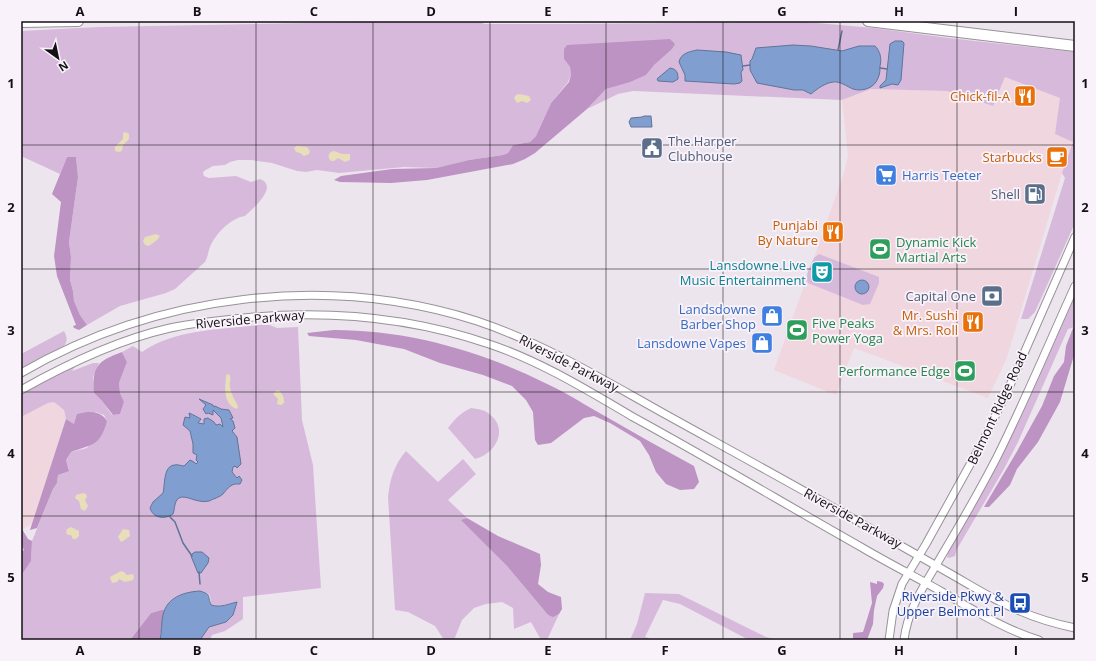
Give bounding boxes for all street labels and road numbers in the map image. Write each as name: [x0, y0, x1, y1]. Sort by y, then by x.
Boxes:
street label: Riverside Parkway: [195, 305, 306, 333]
street label: Riverside Parkway: [516, 330, 622, 396]
street label: Belmont Ridge Road: [963, 349, 1031, 467]
street label: Riverside Parkway: [801, 484, 906, 553]

